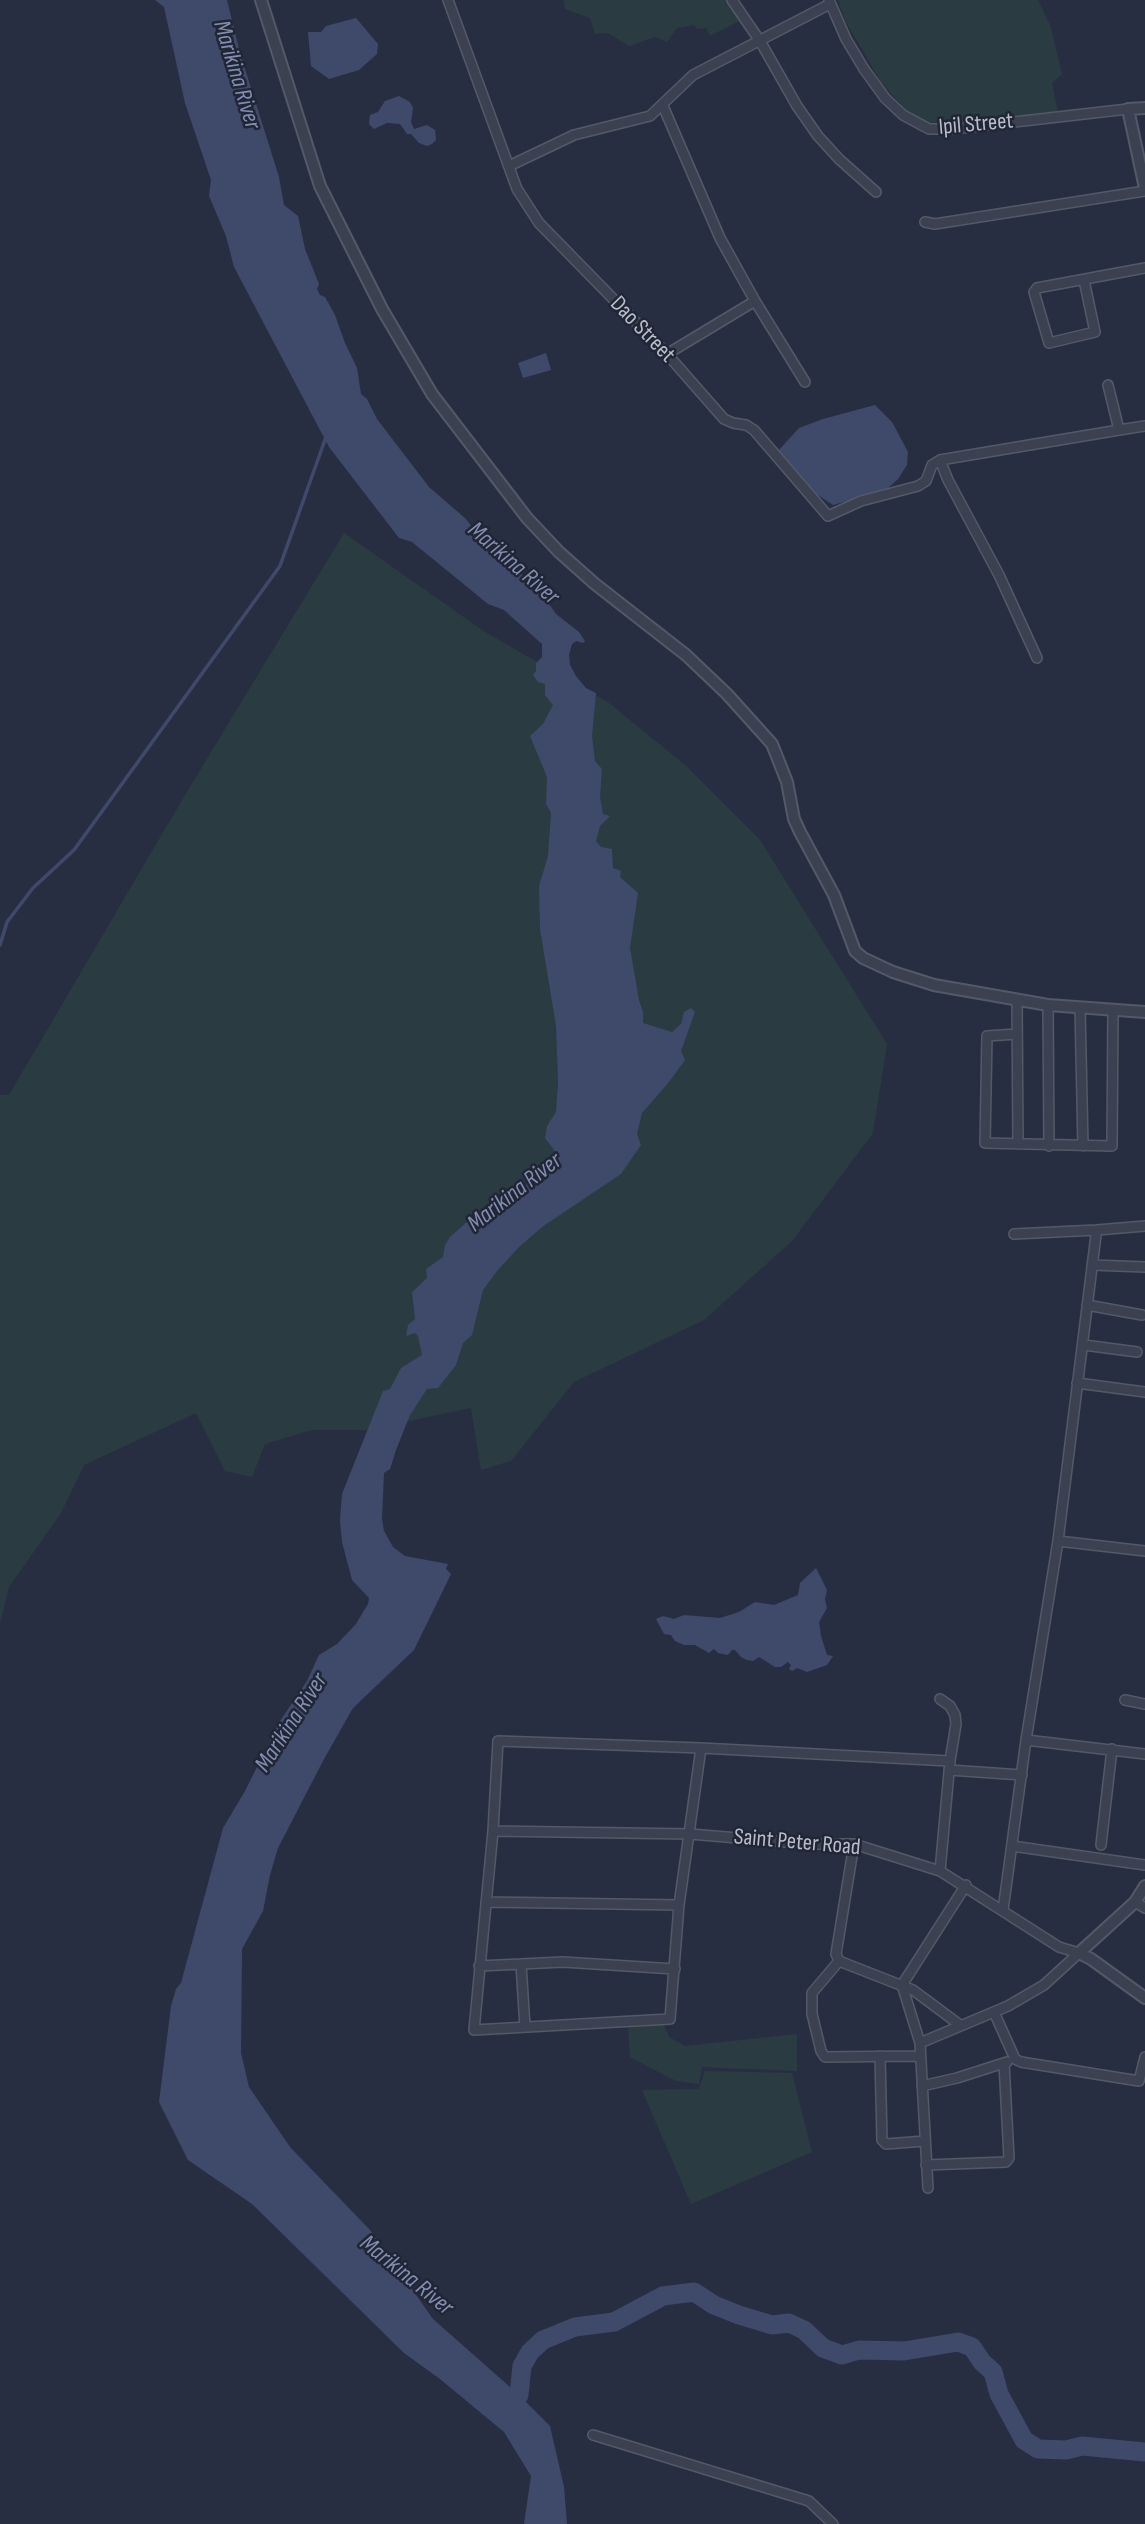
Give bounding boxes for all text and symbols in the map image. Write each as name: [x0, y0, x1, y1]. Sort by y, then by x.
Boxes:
water label: Marikina River: [206, 17, 266, 133]
street label: Ipil Street: [937, 108, 1015, 142]
street label: Dao Street: [604, 291, 680, 369]
water label: Marikina River: [461, 516, 565, 612]
water label: Marikina River: [462, 1147, 568, 1239]
water label: Marikina River: [249, 1668, 335, 1778]
street label: Saint Peter Road: [732, 1824, 862, 1862]
water label: Marikina River: [353, 2230, 459, 2322]

